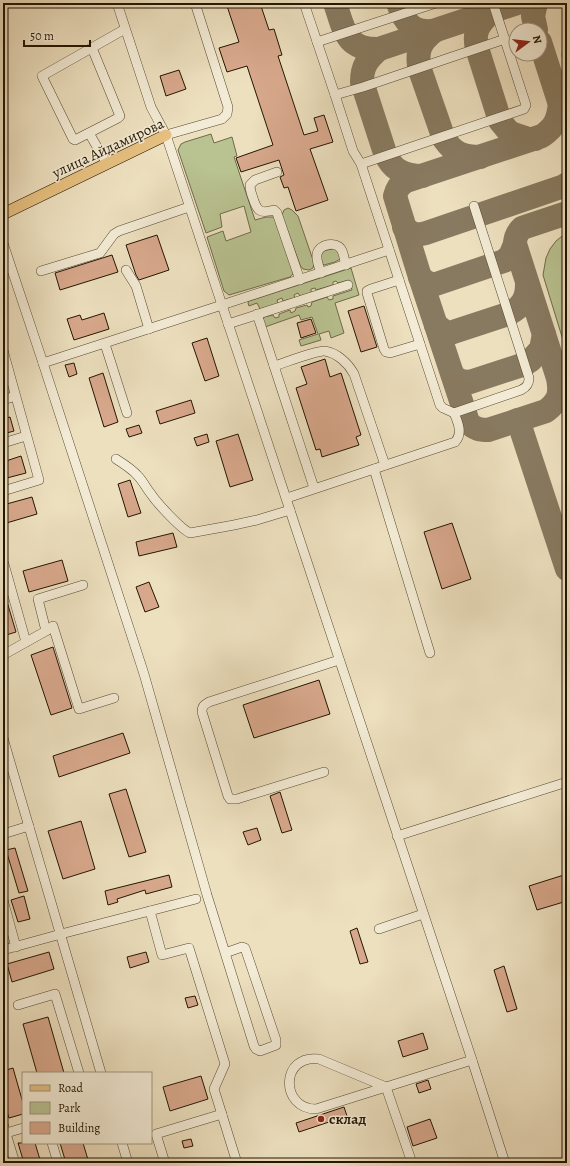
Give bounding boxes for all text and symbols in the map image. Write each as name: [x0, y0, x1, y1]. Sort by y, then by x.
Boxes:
scale bar: [24, 22, 90, 48]
north arrow: [508, 22, 548, 62]
text: 50 m: [30, 28, 54, 44]
text: N: [529, 34, 545, 45]
street label: улица Айдамирова: [48, 113, 167, 183]
legend: [22, 1072, 152, 1144]
text: Road: [58, 1080, 84, 1096]
text: Park: [58, 1100, 81, 1116]
place label: склад: [329, 1109, 366, 1129]
marker: склад: [316, 1114, 326, 1124]
text: Building: [58, 1120, 100, 1136]

